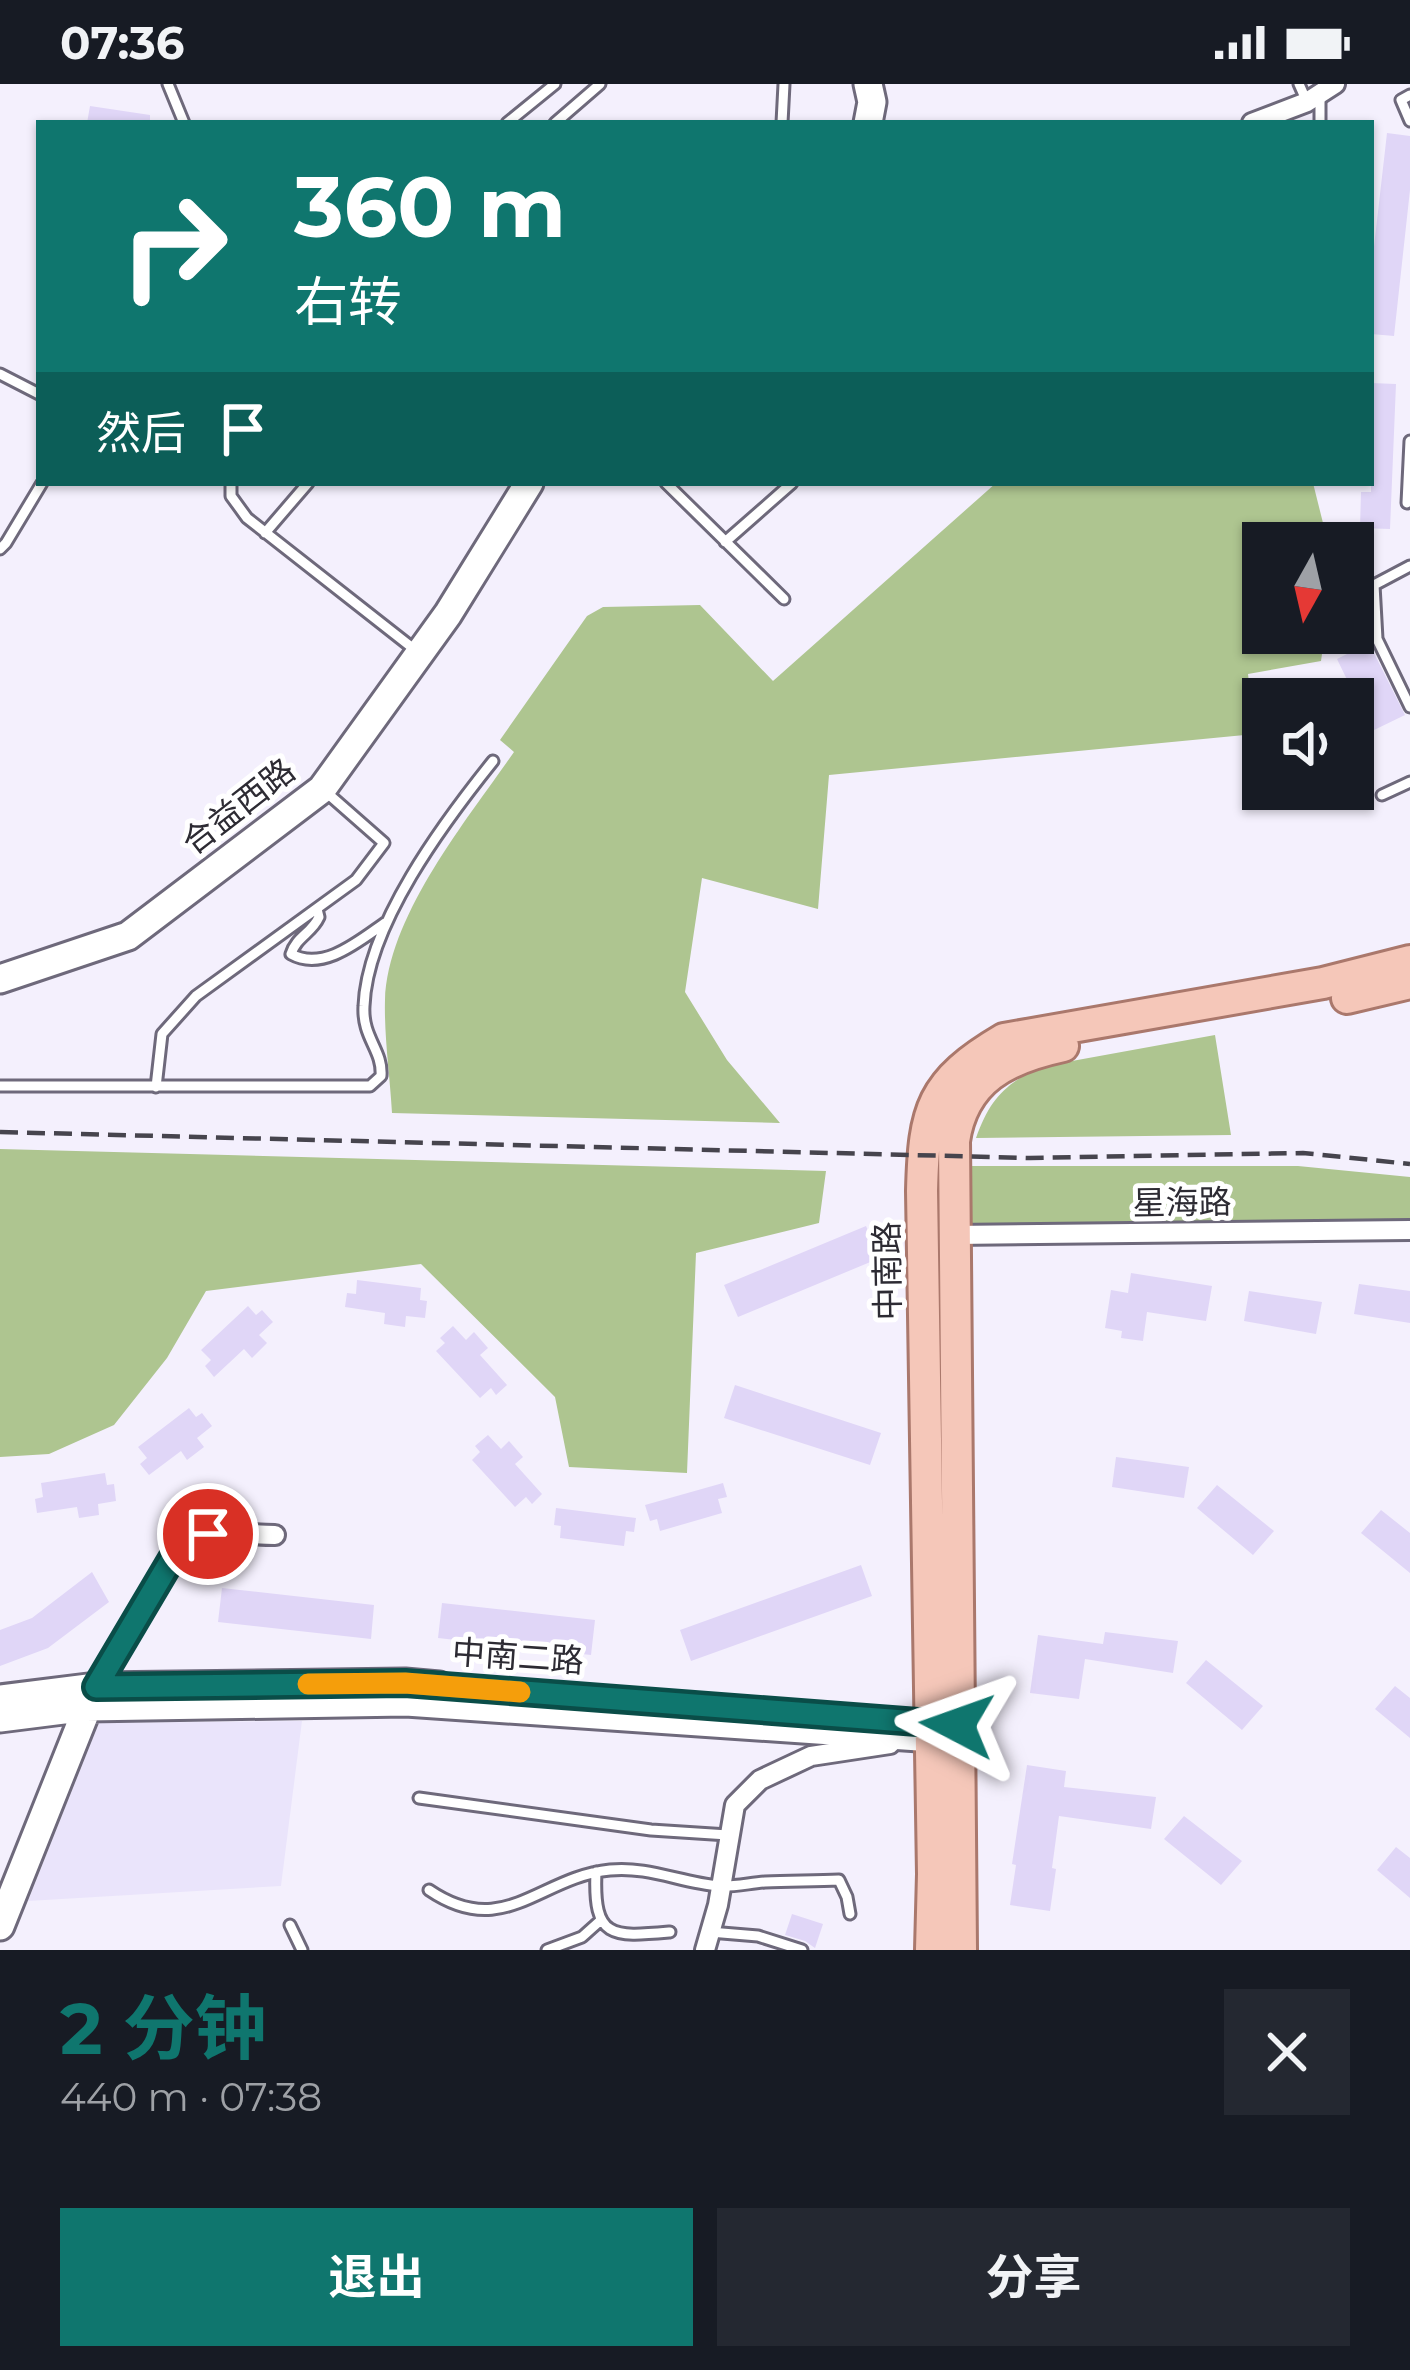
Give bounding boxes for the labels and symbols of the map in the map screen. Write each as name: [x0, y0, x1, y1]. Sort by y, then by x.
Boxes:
north arrow: [1242, 522, 1374, 654]
street label: 合益西路: [174, 750, 302, 862]
street label: 星海路: [1132, 1181, 1232, 1223]
street label: 中南路: [866, 1221, 908, 1321]
pin: [157, 1483, 259, 1585]
street label: 中南二路: [451, 1631, 585, 1681]
position arrow: [894, 1662, 1020, 1788]

